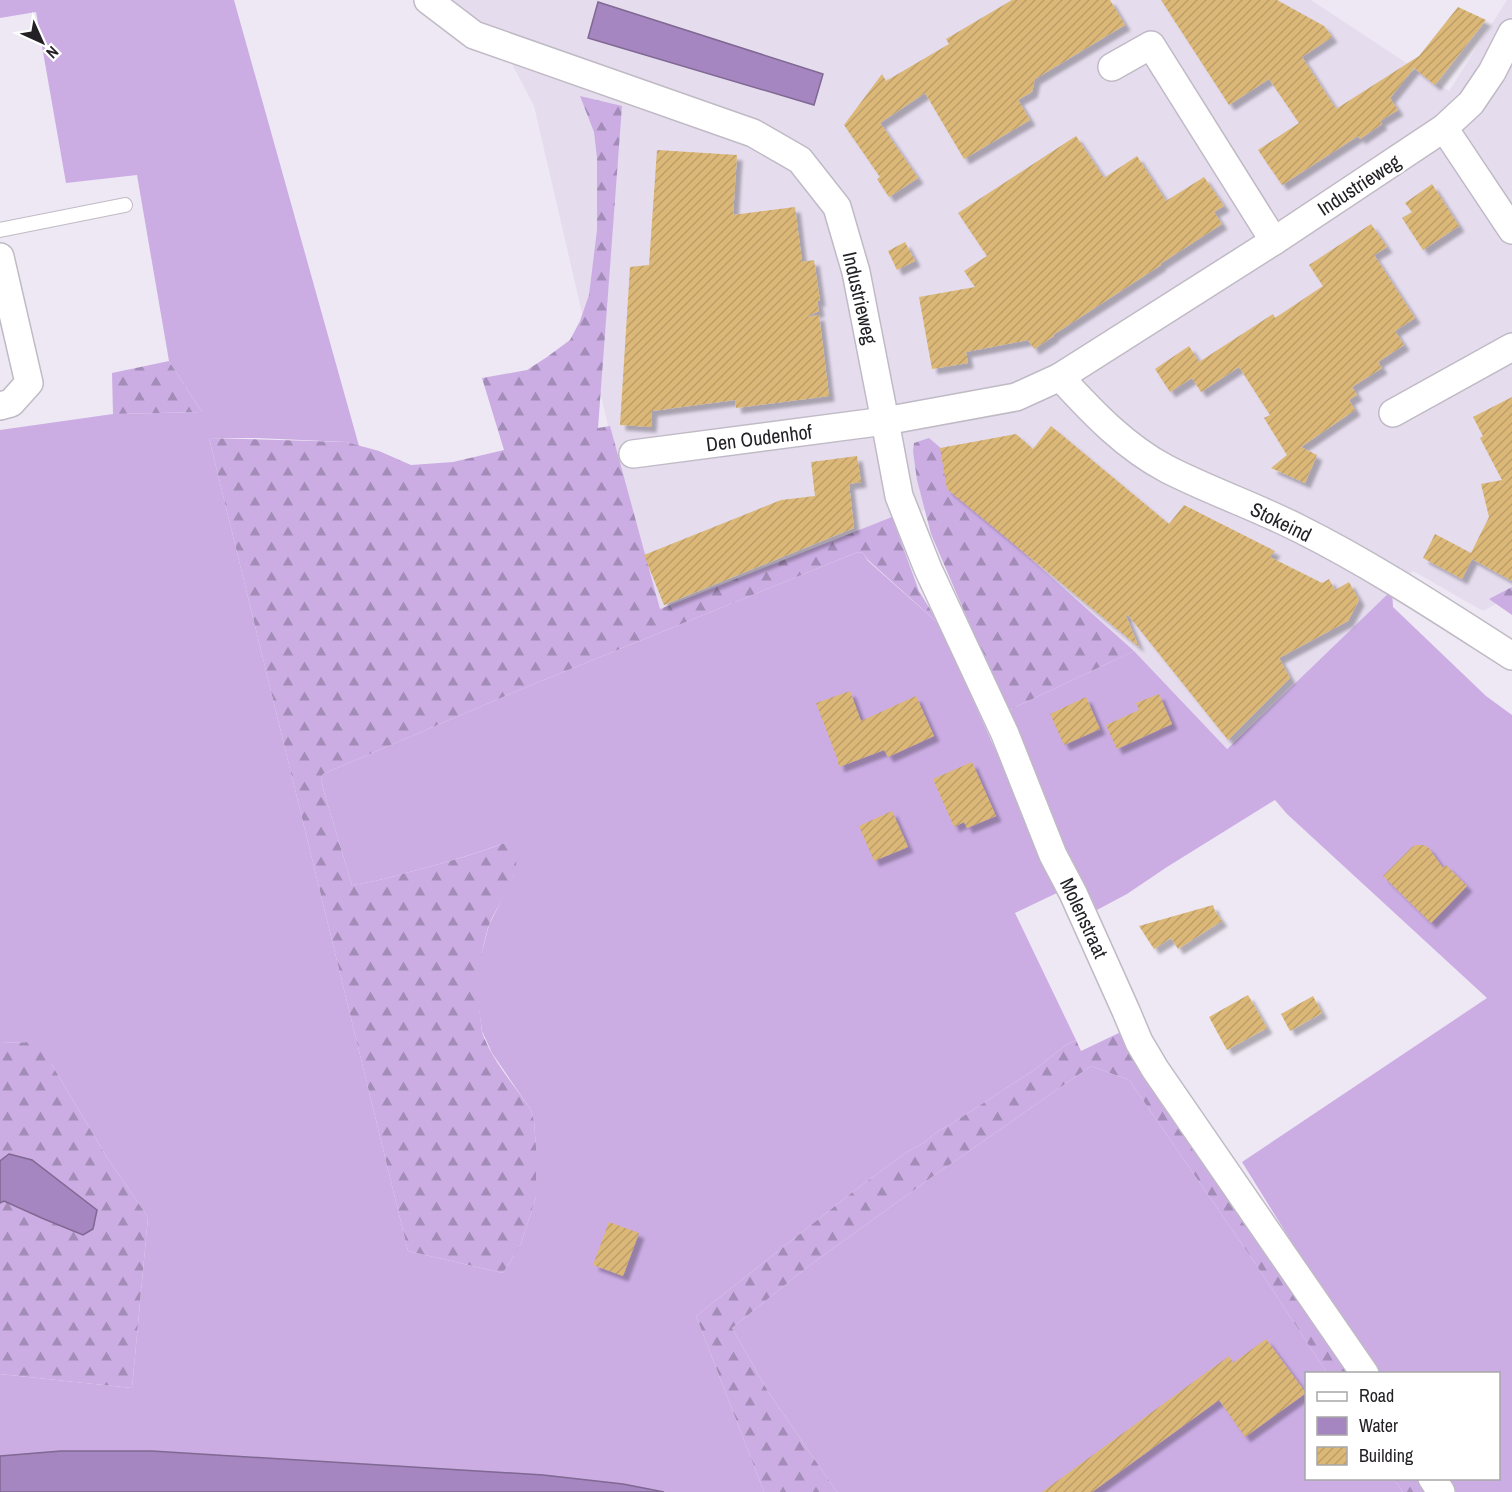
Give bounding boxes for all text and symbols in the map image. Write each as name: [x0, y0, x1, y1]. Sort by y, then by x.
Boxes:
north arrow: [12, 12, 72, 72]
text: N: [41, 41, 64, 64]
street label: Industrieweg: [1312, 148, 1405, 221]
street label: Industrieweg: [837, 249, 884, 347]
street label: Den Oudenhof: [704, 418, 814, 457]
street label: Stokeind: [1246, 495, 1316, 548]
street label: Molenstraat: [1054, 873, 1115, 963]
legend: [1305, 1372, 1500, 1480]
text: Road: [1359, 1383, 1394, 1408]
text: Water: [1359, 1413, 1398, 1438]
text: Building: [1359, 1443, 1414, 1468]

